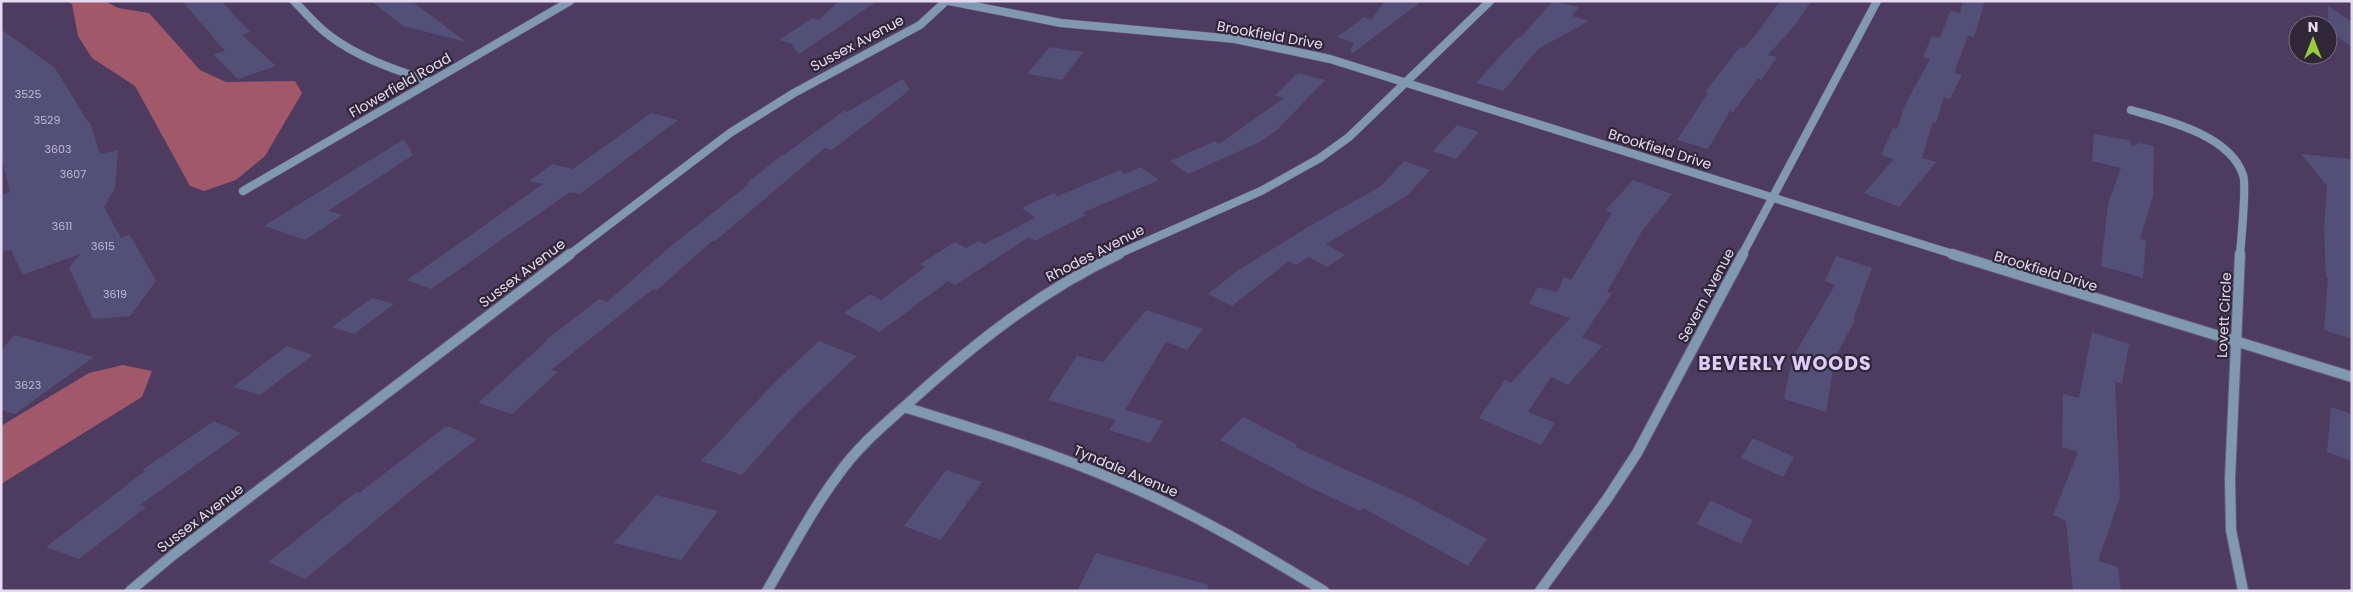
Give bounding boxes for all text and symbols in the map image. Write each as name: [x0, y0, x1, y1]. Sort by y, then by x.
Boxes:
street label: Sussex Avenue: [807, 10, 908, 76]
north arrow: [2288, 15, 2338, 65]
street label: Brookfield Drive: [1215, 16, 1325, 54]
text: N: [2308, 17, 2318, 37]
street label: Flowerfield Road: [345, 48, 455, 122]
house number: 3525: [15, 86, 41, 102]
house number: 3529: [34, 112, 60, 128]
street label: Brookfield Drive: [1606, 124, 1715, 174]
house number: 3603: [45, 141, 71, 157]
house number: 3607: [60, 166, 86, 182]
house number: 3611: [52, 218, 72, 234]
street label: Rhodes Avenue: [1042, 219, 1148, 286]
street label: Sussex Avenue: [475, 234, 570, 312]
house number: 3615: [91, 238, 115, 254]
street label: Severn Avenue: [1673, 244, 1739, 346]
street label: Brookfield Drive: [1992, 246, 2101, 296]
street label: Lovett Circle: [2212, 271, 2236, 358]
house number: 3619: [103, 286, 127, 302]
district label: BEVERLY WOODS: [1698, 350, 1872, 377]
house number: 3623: [15, 377, 41, 393]
street label: Tyndale Avenue: [1071, 440, 1182, 502]
street label: Sussex Avenue: [153, 479, 248, 557]

